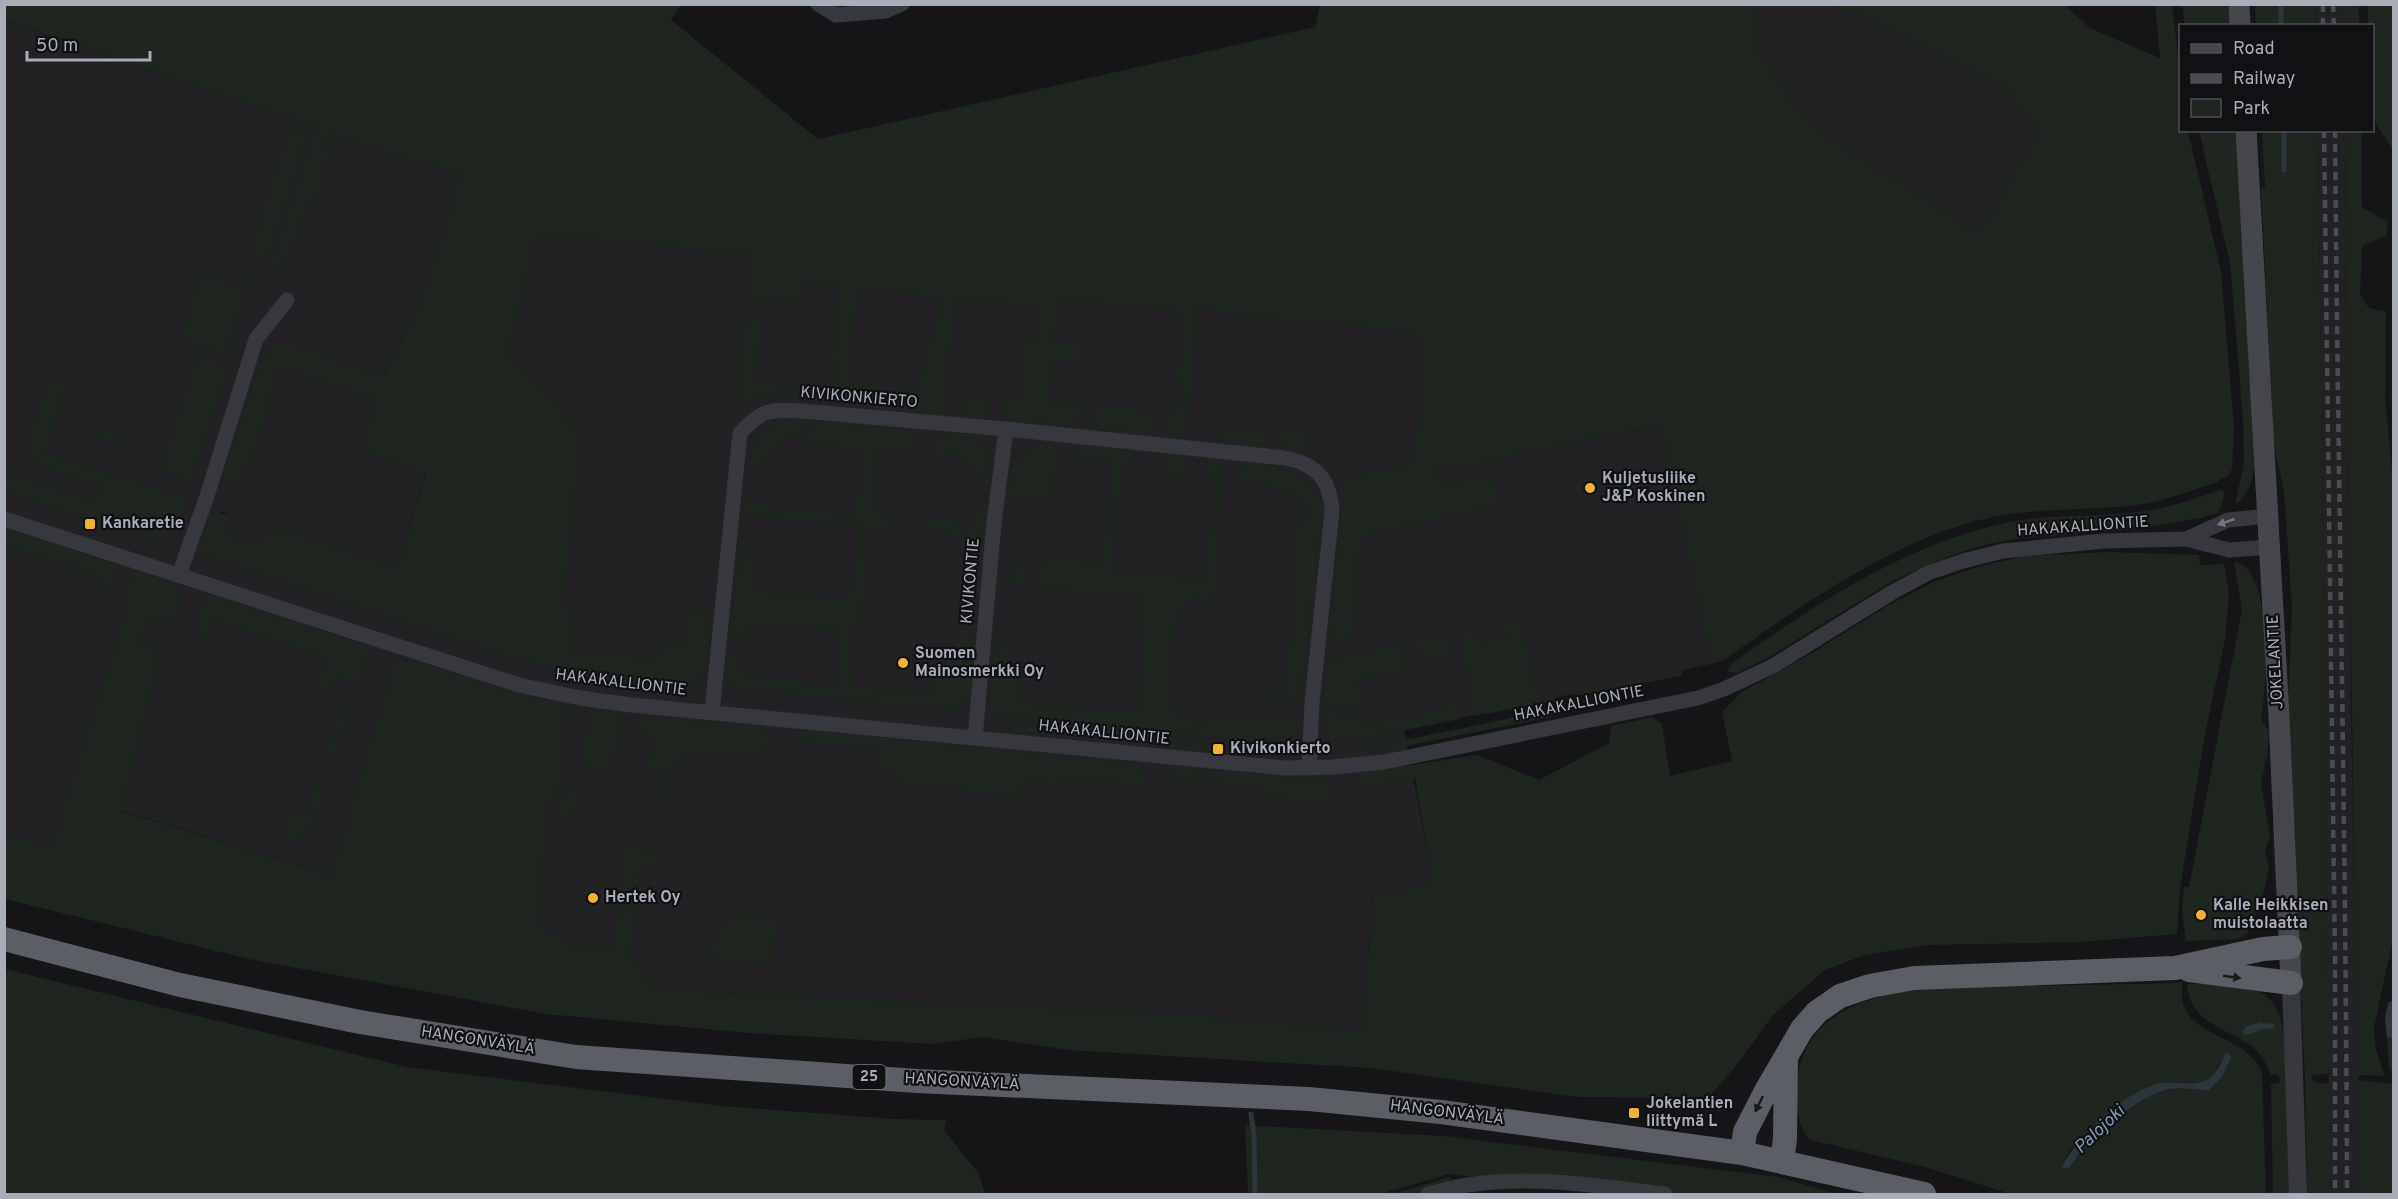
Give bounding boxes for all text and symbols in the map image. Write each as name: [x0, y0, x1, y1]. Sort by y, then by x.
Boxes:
scale bar: [27, 24, 150, 62]
legend: [2179, 24, 2374, 132]
text: 50 m: [36, 35, 78, 58]
text: Road: [2233, 38, 2275, 61]
text: Railway: [2233, 68, 2295, 91]
text: Park: [2233, 98, 2270, 121]
street label: KIVIKONKIERTO: [799, 383, 919, 413]
place label: Kuljetusliike J&P Koskinen: [1602, 469, 1705, 507]
marker: Kuljetusliike J&P Koskinen: [1583, 481, 1597, 495]
street label: HAKAKALLIONTIE: [2016, 512, 2150, 542]
place label: Kankaretie: [102, 514, 184, 534]
marker: Kankaretie: [83, 517, 97, 531]
one-way arrow: [2216, 518, 2234, 527]
street label: KIVIKONTIE: [957, 537, 985, 625]
street label: JOKELANTIE: [2264, 614, 2288, 710]
place label: Suomen Mainosmerkki Oy: [915, 644, 1044, 682]
marker: Suomen Mainosmerkki Oy: [896, 656, 910, 670]
street label: HAKAKALLIONTIE: [554, 665, 688, 701]
street label: HAKAKALLIONTIE: [1512, 682, 1646, 726]
street label: HAKAKALLIONTIE: [1037, 716, 1171, 750]
place label: Kivikonkierto: [1230, 739, 1331, 759]
marker: Kivikonkierto: [1211, 742, 1225, 756]
place label: Hertek Oy: [605, 888, 681, 908]
marker: Hertek Oy: [586, 891, 600, 905]
place label: Kalle Heikkisen muistolaatta: [2213, 896, 2329, 934]
marker: Kalle Heikkisen muistolaatta: [2194, 908, 2208, 922]
one-way arrow: [2223, 972, 2242, 981]
street label: HANGONVÄYLÄ: [420, 1021, 537, 1060]
road number: 25: [852, 1065, 886, 1089]
street label: HANGONVÄYLÄ: [904, 1068, 1020, 1095]
place label: Jokelantien liittymä L: [1646, 1094, 1733, 1132]
street label: HANGONVÄYLÄ: [1389, 1095, 1506, 1130]
one-way arrow: [1755, 1096, 1764, 1113]
water label: Palojoki: [2070, 1100, 2131, 1159]
marker: Jokelantien liittymä L: [1627, 1106, 1641, 1120]

